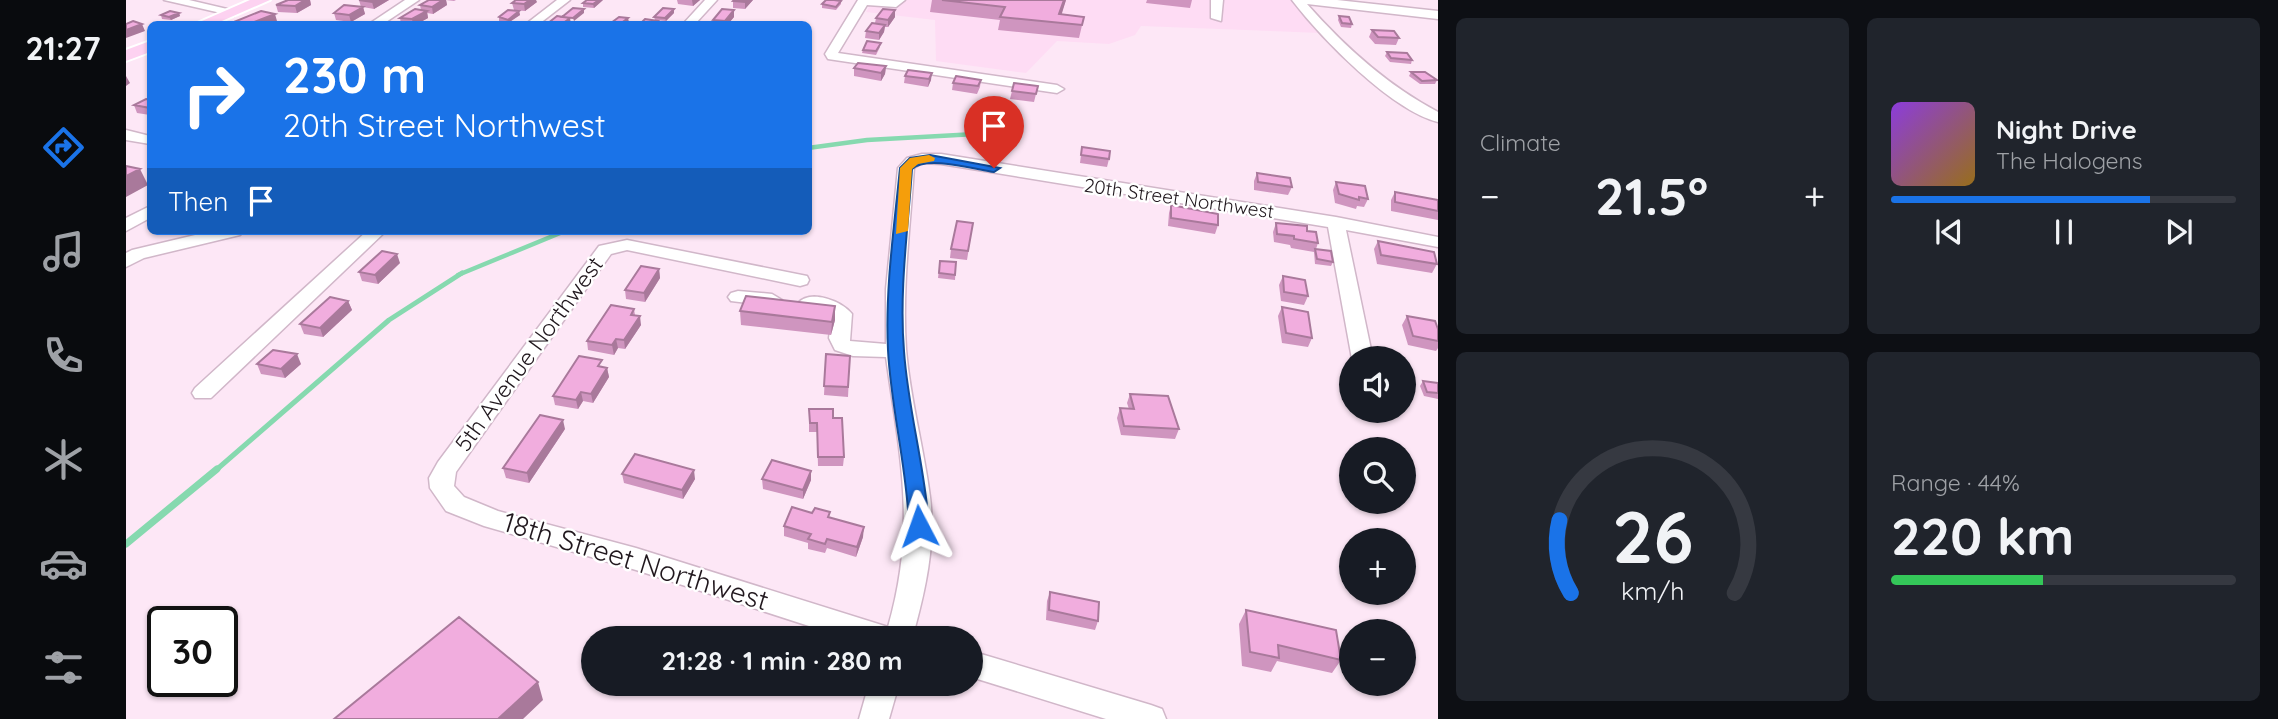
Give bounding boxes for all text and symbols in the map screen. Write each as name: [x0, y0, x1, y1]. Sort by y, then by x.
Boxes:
text: 21:27: [25, 28, 101, 68]
text: 230 m: [283, 44, 426, 105]
icon: right: [168, 49, 259, 140]
pin: [964, 96, 1024, 168]
text: 20th Street Northwest: [283, 105, 606, 145]
icon: arrive: [975, 107, 1013, 145]
text: Night Drive: [1996, 113, 2137, 146]
icon: directions: [39, 123, 88, 172]
text: Climate: [1480, 128, 1561, 157]
text: The Halogens: [1996, 146, 2143, 175]
text: 21.5°: [1595, 163, 1708, 228]
text: −: [1480, 172, 1500, 220]
text: +: [1804, 172, 1825, 220]
street label: 20th Street Northwest: [1082, 173, 1276, 223]
icon: arrive: [242, 182, 280, 220]
text: Then: [168, 185, 228, 218]
icon: previous: [1930, 213, 1968, 251]
icon: pause: [2045, 213, 2083, 251]
icon: next: [2160, 213, 2198, 251]
icon: music: [39, 227, 88, 276]
street label: 5th Avenue Northwest: [448, 250, 609, 457]
icon: phone: [39, 331, 88, 380]
map controls: [1339, 346, 1416, 696]
button: sound: [1339, 346, 1416, 423]
icon: climate: [39, 435, 88, 484]
button: search: [1339, 437, 1416, 514]
text: Range · 44%: [1891, 468, 2020, 497]
position arrow: [882, 489, 956, 563]
text: 26: [1612, 490, 1693, 581]
street label: 18th Street Northwest: [499, 503, 773, 618]
text: 220 km: [1891, 503, 2074, 568]
button: +: [1339, 528, 1416, 605]
icon: car: [39, 539, 88, 588]
text: km/h: [1621, 574, 1684, 605]
speed limit sign: 30: [147, 606, 238, 697]
button: −: [1339, 619, 1416, 696]
icon: filters: [39, 643, 88, 692]
text: 21:28 · 1 min · 280 m: [662, 644, 902, 677]

